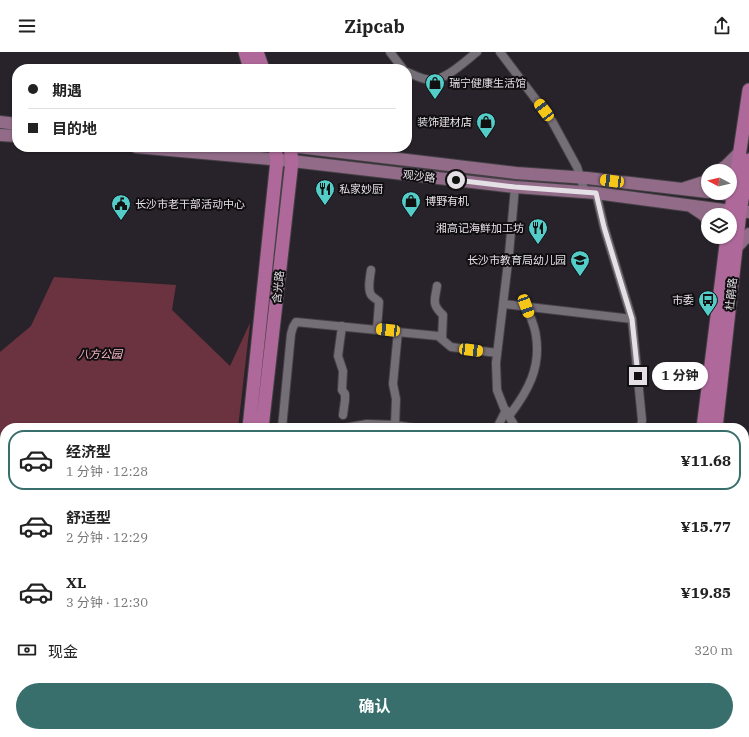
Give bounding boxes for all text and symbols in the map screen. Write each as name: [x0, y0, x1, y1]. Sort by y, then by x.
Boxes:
icon: menu: [16, 15, 38, 37]
text: Zipcab: [344, 15, 405, 38]
icon: share: [711, 15, 733, 37]
shop icon: 瑞宁健康生活馆: [424, 72, 446, 100]
place label: 瑞宁健康生活馆: [449, 76, 526, 90]
text: 期遇: [52, 81, 82, 100]
car: [532, 97, 556, 123]
shop icon: 装饰建材店: [475, 111, 497, 139]
place label: 装饰建材店: [417, 115, 472, 129]
text: 目的地: [52, 119, 97, 138]
north arrow: [701, 164, 737, 200]
map controls: [701, 164, 737, 244]
street label: 观沙路: [402, 167, 436, 185]
route start: [447, 171, 465, 189]
car: [599, 174, 625, 188]
restaurant icon: 私家妙厨: [314, 178, 336, 206]
place label: 私家妙厨: [339, 182, 383, 196]
shop icon: 博野有机: [400, 190, 422, 218]
public building icon: 长沙市老干部活动中心: [110, 193, 132, 221]
place label: 博野有机: [425, 194, 469, 208]
place label: 长沙市老干部活动中心: [135, 197, 245, 211]
button: layers: [701, 208, 737, 244]
restaurant icon: 湘高记海鲜加工坊: [527, 217, 549, 245]
place label: 湘高记海鲜加工坊: [436, 221, 524, 235]
school or university icon: 长沙市教育局幼儿园: [569, 249, 591, 277]
place label: 长沙市教育局幼儿园: [467, 253, 566, 267]
street label: 含光路: [269, 270, 287, 304]
street label: 杜鹃路: [722, 277, 740, 311]
bus stop icon: 市委: [697, 289, 719, 317]
car: [516, 293, 536, 319]
place label: 市委: [672, 293, 694, 307]
car: [375, 323, 401, 337]
car: [458, 343, 484, 357]
park label: 八方公园: [78, 347, 124, 361]
callout: 1 分钟: [652, 362, 708, 390]
route end: [629, 367, 647, 385]
text: 1 分钟: [662, 367, 698, 384]
icon: car: [18, 442, 54, 478]
text: 经济型: [66, 442, 111, 461]
text: ¥11.68: [681, 451, 731, 470]
text: 1 分钟 · 12:28: [66, 463, 148, 480]
icon: car: [18, 508, 54, 544]
text: 舒适型: [66, 508, 111, 527]
text: ¥15.77: [681, 517, 731, 536]
text: 2 分钟 · 12:29: [66, 529, 148, 546]
text: XL: [66, 573, 86, 592]
icon: car: [18, 574, 54, 610]
text: ¥19.85: [681, 583, 731, 602]
text: 3 分钟 · 12:30: [66, 594, 148, 611]
icon: cash: [16, 639, 38, 661]
text: 现金: [48, 642, 78, 661]
text: 320 m: [694, 642, 733, 659]
button: 确认: [16, 683, 733, 729]

